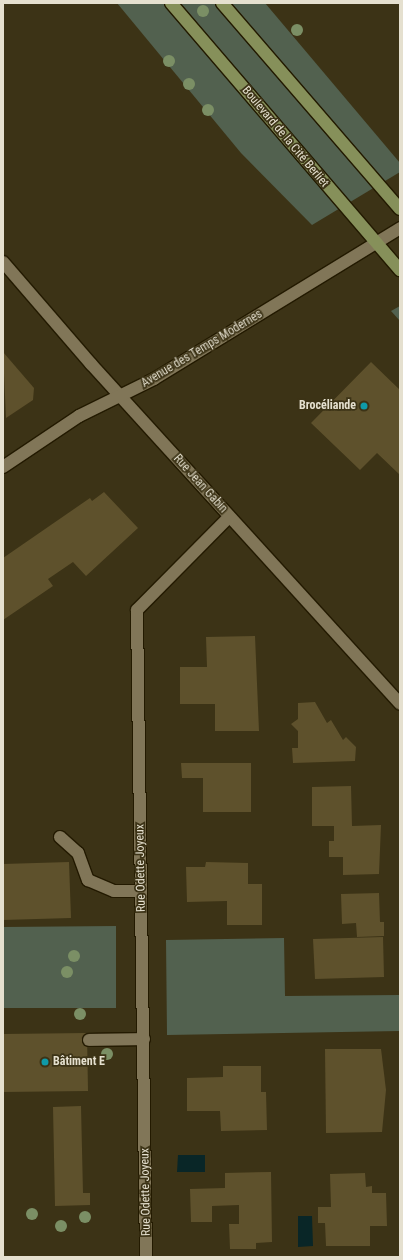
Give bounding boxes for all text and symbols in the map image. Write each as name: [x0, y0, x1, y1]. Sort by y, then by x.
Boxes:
street label: Boulevard de la Cité Berliet: [239, 84, 331, 190]
street label: Avenue des Temps Modernes: [139, 307, 265, 391]
place label: Brocéliande: [299, 399, 356, 413]
marker: Brocéliande: [359, 401, 369, 411]
street label: Rue Jean Gabin: [170, 452, 230, 516]
street label: Rue Odette Joyeux: [133, 824, 149, 912]
place label: Bâtiment E: [53, 1055, 105, 1069]
marker: Bâtiment E: [40, 1057, 50, 1067]
street label: Rue Odette Joyeux: [138, 1148, 154, 1236]

